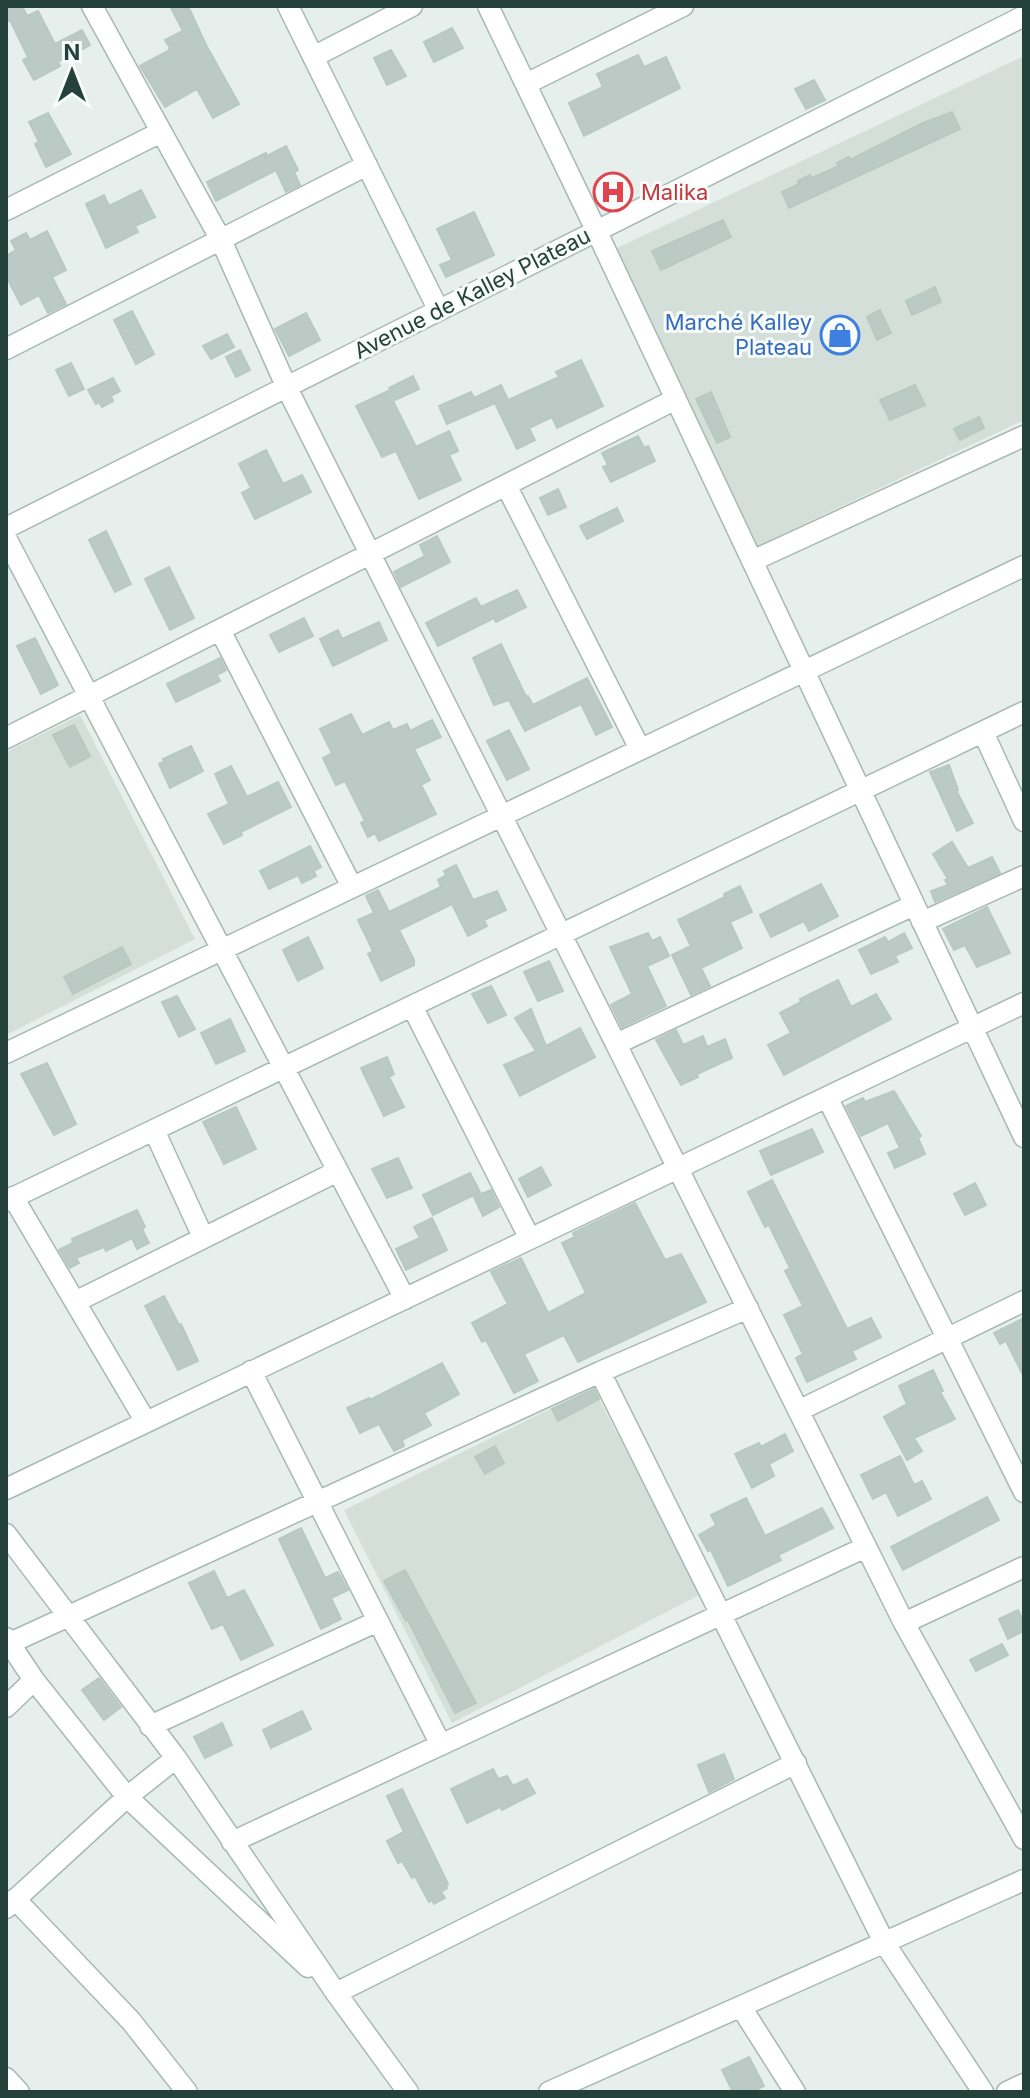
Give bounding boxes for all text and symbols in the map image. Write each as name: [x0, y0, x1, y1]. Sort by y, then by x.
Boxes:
north arrow: [32, 32, 112, 112]
text: N: [64, 39, 80, 65]
hospital icon: Malika: [592, 171, 634, 213]
place label: Malika: [641, 179, 708, 205]
street label: Avenue de Kalley Plateau: [349, 222, 595, 364]
place label: Marché Kalley Plateau: [665, 309, 812, 360]
shop icon: Marché Kalley Plateau: [819, 314, 861, 356]

